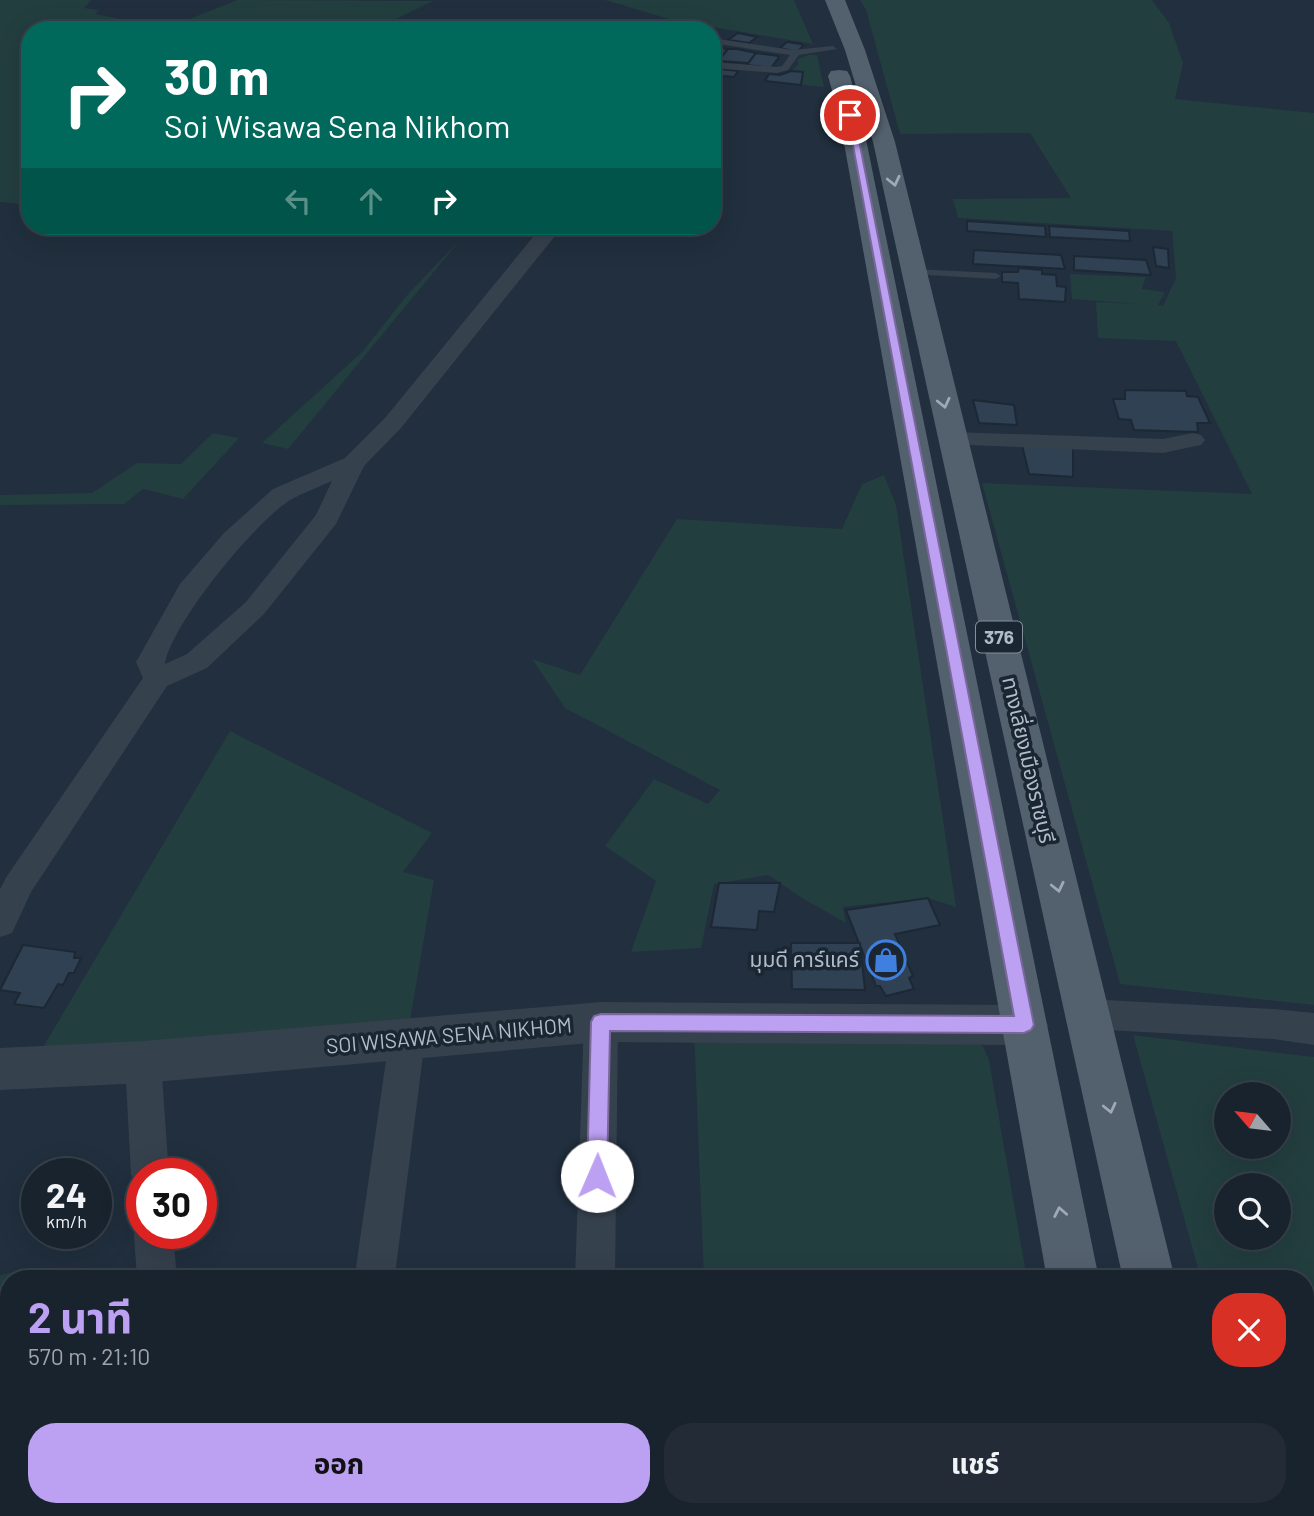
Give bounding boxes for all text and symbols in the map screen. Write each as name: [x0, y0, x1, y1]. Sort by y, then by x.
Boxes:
text: 30 m: [164, 46, 269, 105]
icon: right: [49, 49, 140, 140]
pin: [820, 85, 880, 145]
icon: arrive: [831, 96, 869, 134]
text: Soi Wisawa Sena Nikhom: [164, 106, 510, 144]
one-way arrow: [885, 175, 900, 187]
icon: left: [279, 182, 317, 220]
icon: ahead: [352, 182, 390, 220]
icon: right: [425, 182, 463, 220]
one-way arrow: [936, 397, 951, 409]
road number: 376: [976, 622, 1022, 652]
street label: ทางเลี่ยงเมืองราชบุรี: [996, 674, 1062, 846]
one-way arrow: [1050, 881, 1064, 893]
shop icon: มุมดี คาร์แคร์: [865, 939, 907, 981]
place label: มุมดี คาร์แคร์: [750, 946, 860, 973]
street label: SOI WISAWA SENA NIKHOM: [325, 1011, 573, 1058]
north arrow: [1214, 1082, 1292, 1158]
map controls: [1214, 1082, 1291, 1250]
one-way arrow: [1102, 1102, 1116, 1114]
position arrow: [560, 1139, 634, 1213]
speed limit sign: 30: [126, 1158, 217, 1249]
text: 24: [46, 1173, 87, 1215]
button: search: [1214, 1173, 1291, 1250]
one-way arrow: [1054, 1206, 1069, 1218]
text: km/h: [46, 1210, 87, 1232]
text: 2 นาที: [28, 1291, 132, 1341]
button: close: [1212, 1293, 1286, 1367]
text: 570 m · 21:10: [28, 1342, 150, 1370]
button: ออก: [28, 1423, 650, 1503]
button: แชร์: [664, 1423, 1286, 1503]

